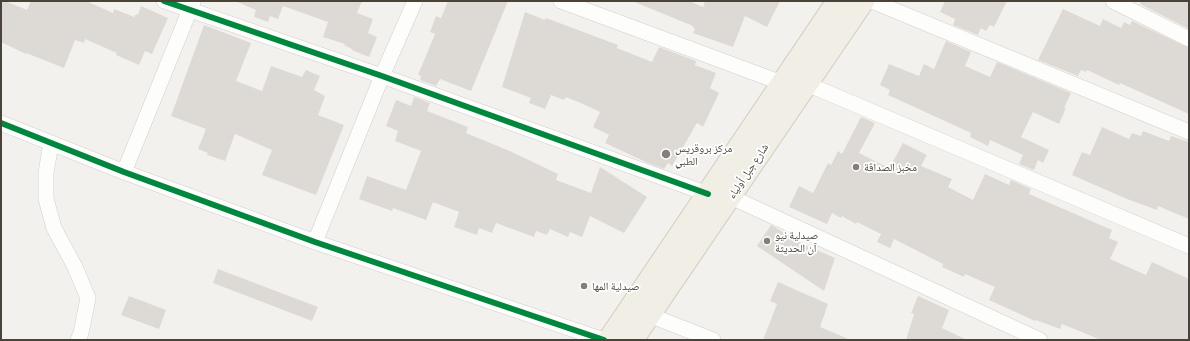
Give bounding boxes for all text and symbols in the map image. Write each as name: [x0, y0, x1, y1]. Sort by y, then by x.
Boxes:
place label: مركز بروقريس الطبي: [675, 141, 732, 167]
street label: شارع جبل أولياء: [725, 141, 771, 201]
marker: مركز بروقريس الطبي: [660, 148, 672, 160]
place label: مخبز الصداقة: [864, 160, 917, 174]
marker: مخبز الصداقة: [851, 162, 861, 172]
place label: صيدلية نيو آن الحديثة: [775, 228, 818, 254]
marker: صيدلية نيو آن الحديثة: [762, 236, 772, 246]
place label: صيدلية المها: [592, 279, 640, 293]
marker: صيدلية المها: [579, 281, 589, 291]

